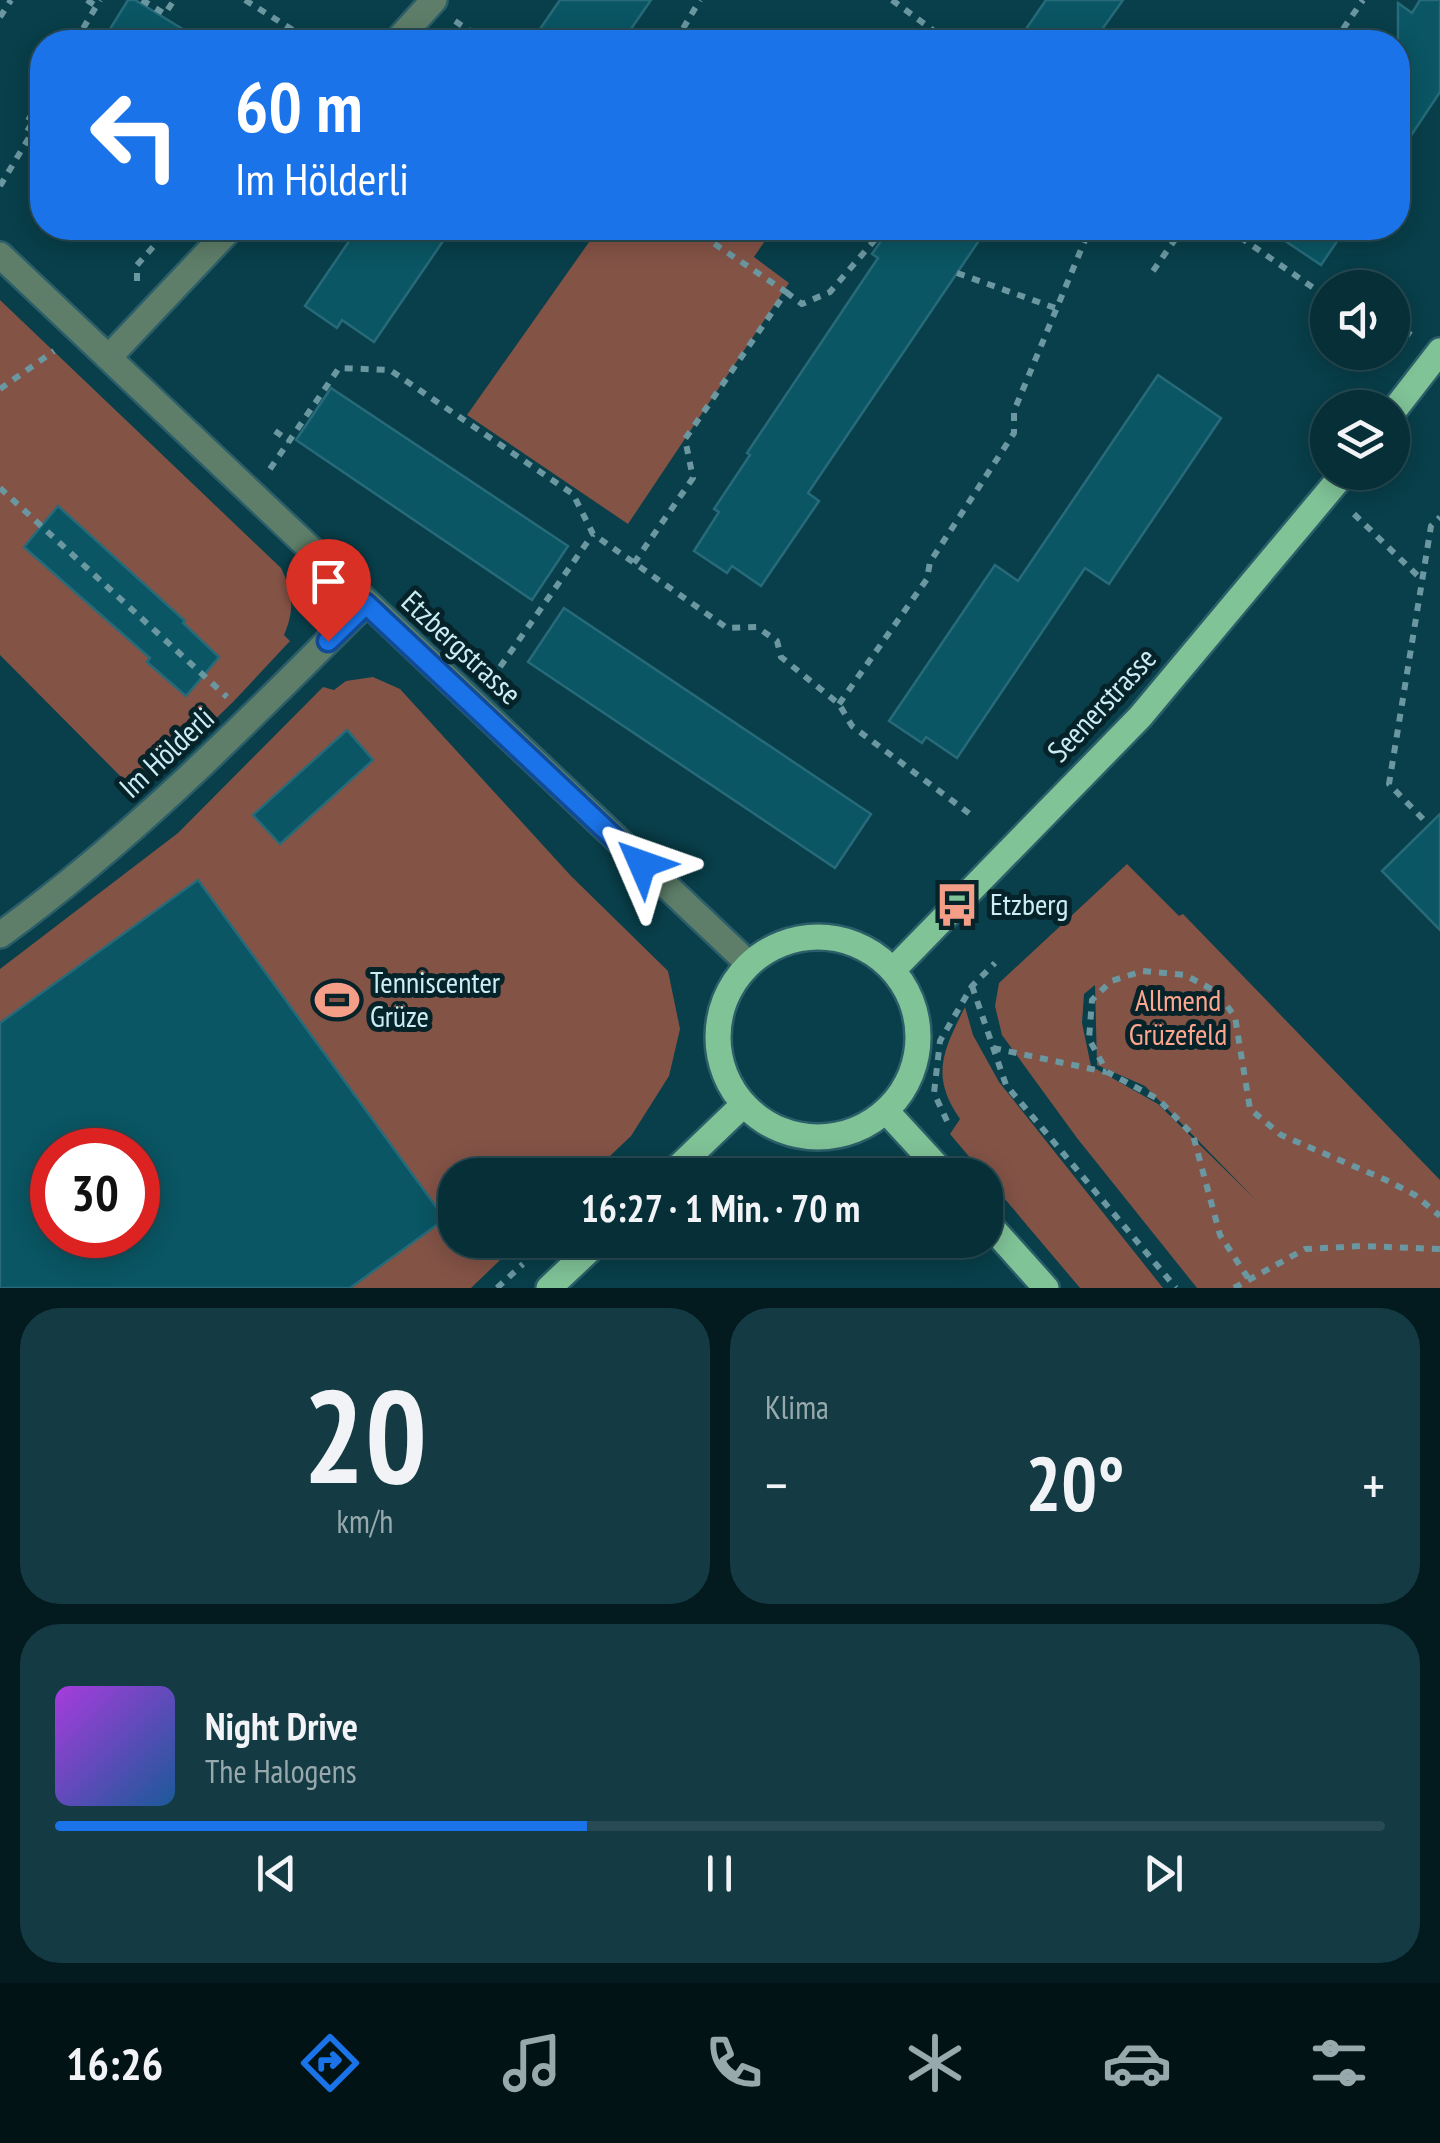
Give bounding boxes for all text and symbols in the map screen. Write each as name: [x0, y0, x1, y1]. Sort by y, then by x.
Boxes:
text: 60 m: [235, 61, 363, 151]
icon: left: [70, 70, 200, 200]
text: Im Hölderli: [235, 149, 409, 207]
map controls: [1310, 270, 1410, 490]
button: sound: [1310, 270, 1410, 370]
button: layers: [1310, 390, 1410, 490]
pin: [286, 539, 371, 642]
icon: arrive: [301, 554, 356, 609]
street label: Etzbergstrasse: [394, 582, 530, 712]
street label: Seenerstrasse: [1038, 639, 1164, 769]
street label: Im Hölderli: [110, 698, 222, 806]
position arrow: [590, 812, 694, 916]
bus stop icon: Etzberg: [933, 881, 981, 929]
place label: Etzberg: [990, 884, 1069, 923]
place label: Tenniscenter Grüze: [370, 962, 501, 1035]
sports icon: Tenniscenter Grüze: [313, 976, 361, 1024]
park label: Allmend Grüzefeld: [1129, 980, 1227, 1053]
speed limit sign: 30: [30, 1128, 160, 1258]
text: 16:27 · 1 Min. · 70 m: [581, 1183, 860, 1232]
text: 20: [303, 1351, 427, 1519]
text: Klima: [765, 1386, 829, 1428]
text: 20°: [1025, 1435, 1125, 1532]
text: −: [765, 1449, 788, 1520]
text: +: [1362, 1449, 1385, 1520]
text: km/h: [337, 1500, 393, 1542]
text: Night Drive: [205, 1701, 358, 1750]
text: The Halogens: [205, 1750, 357, 1792]
icon: previous: [249, 1846, 304, 1901]
icon: pause: [692, 1846, 747, 1901]
icon: next: [1136, 1846, 1191, 1901]
icon: directions: [295, 2028, 365, 2098]
icon: music: [497, 2028, 567, 2098]
icon: phone: [699, 2028, 769, 2098]
icon: climate: [900, 2028, 970, 2098]
icon: car: [1102, 2028, 1172, 2098]
icon: filters: [1304, 2028, 1374, 2098]
text: 16:26: [66, 2034, 163, 2092]

